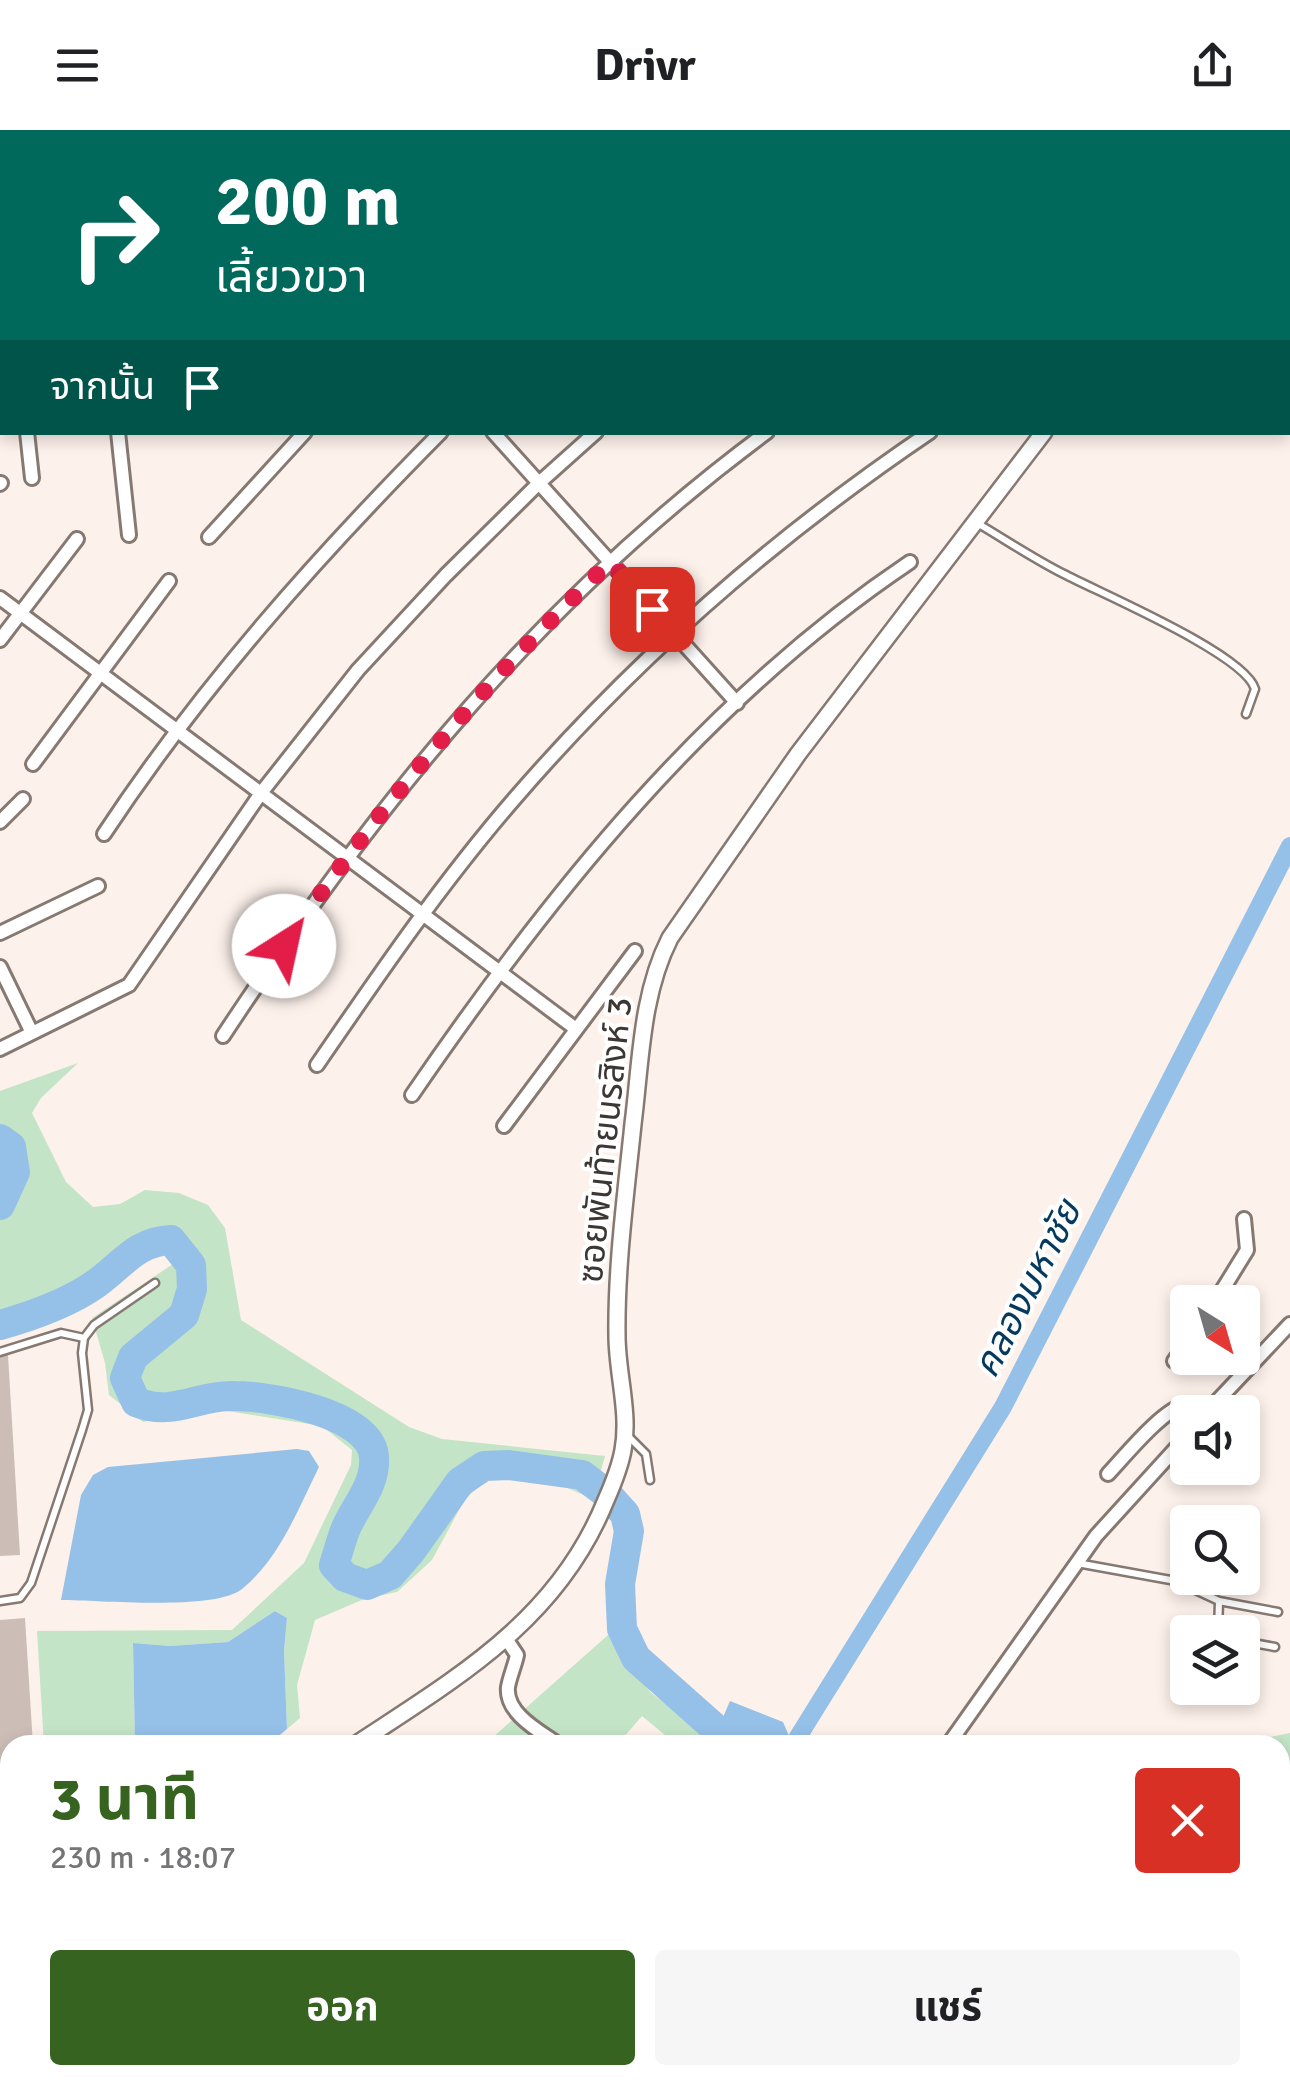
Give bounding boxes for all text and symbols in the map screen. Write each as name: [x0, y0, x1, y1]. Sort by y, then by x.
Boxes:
icon: menu: [50, 38, 105, 93]
text: Drivr: [594, 38, 696, 93]
icon: share: [1185, 38, 1240, 93]
text: 200 m: [215, 158, 400, 244]
icon: right: [50, 170, 180, 300]
text: เลี้ยวขวา: [215, 250, 367, 305]
icon: arrive: [175, 360, 230, 415]
text: จากนั้น: [50, 363, 155, 410]
pin: [610, 567, 695, 652]
icon: arrive: [625, 582, 680, 637]
position arrow: [232, 894, 336, 998]
street label: ซอยพันท้ายนรสิงห์ 3: [569, 995, 641, 1285]
water label: คลองมหาชัย: [963, 1191, 1093, 1385]
north arrow: [1170, 1285, 1260, 1375]
map controls: [1170, 1285, 1260, 1705]
button: sound: [1170, 1395, 1260, 1485]
button: search: [1170, 1505, 1260, 1595]
button: layers: [1170, 1615, 1260, 1705]
text: 3 นาที: [50, 1763, 199, 1837]
button: close: [1135, 1768, 1240, 1873]
text: 230 m · 18:07: [50, 1838, 236, 1877]
button: ออก: [50, 1950, 635, 2065]
button: แชร์: [655, 1950, 1240, 2065]

